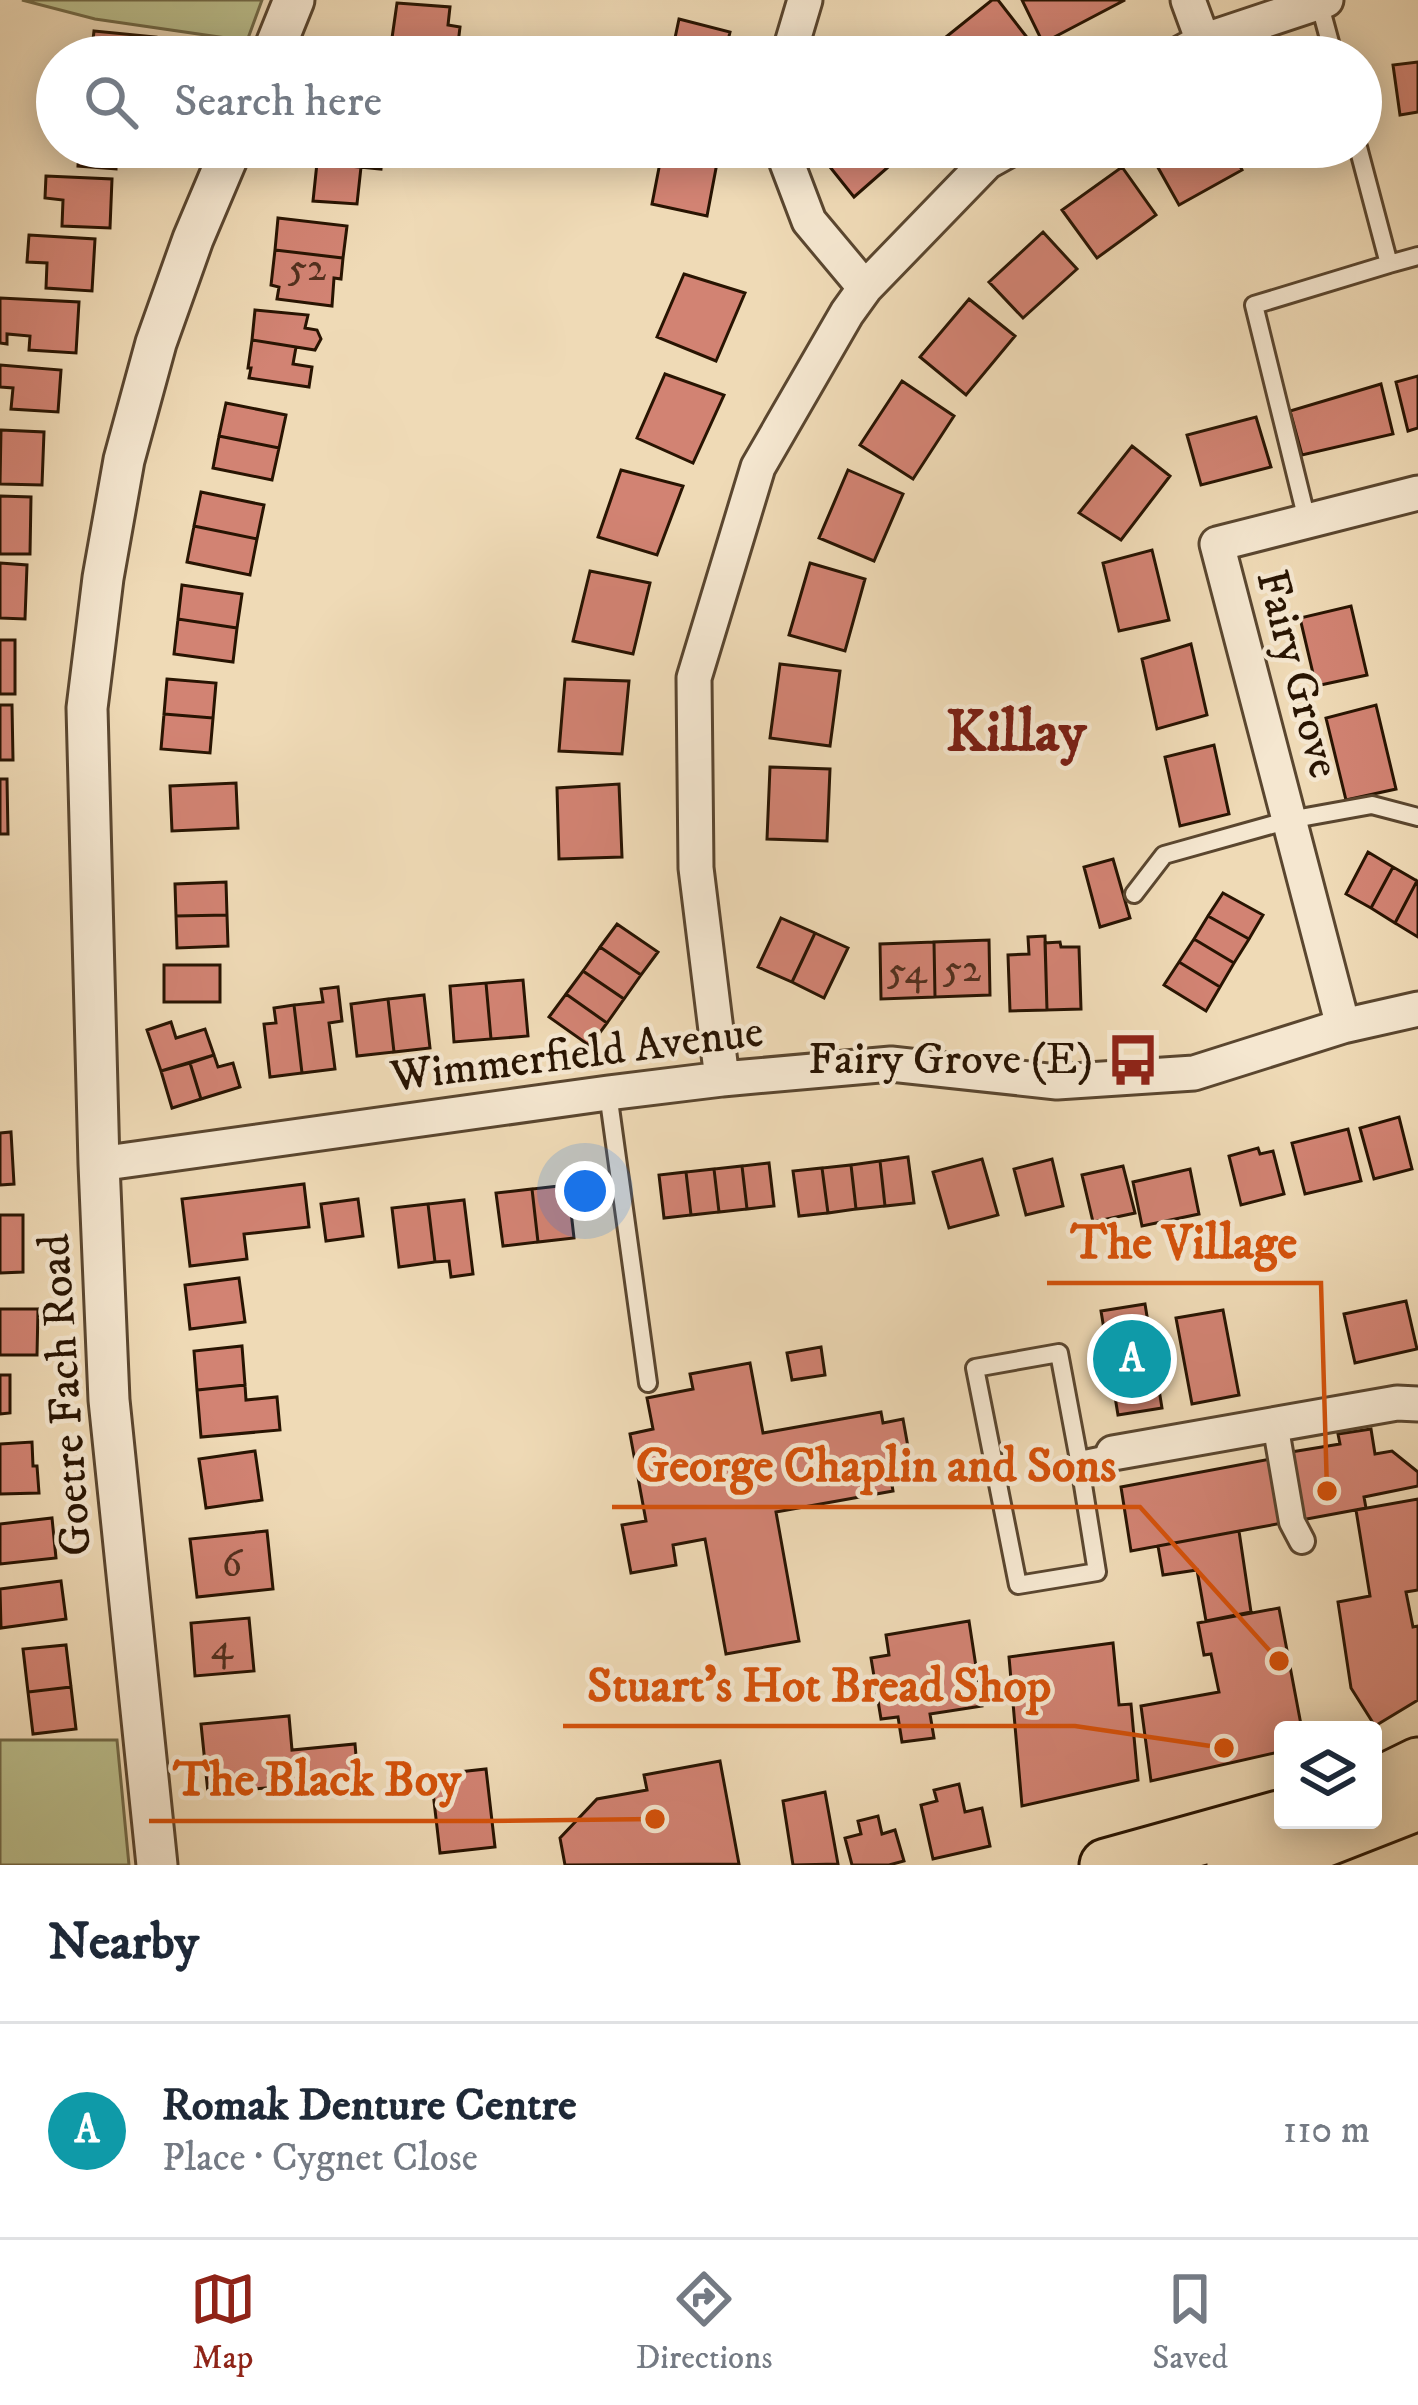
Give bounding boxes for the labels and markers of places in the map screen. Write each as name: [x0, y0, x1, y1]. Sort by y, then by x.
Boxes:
bus stop icon: Fairy Grove (E): [1104, 1031, 1162, 1089]
place label: Fairy Grove (E): [808, 1032, 1093, 1088]
callout: The Village: [1047, 1199, 1321, 1283]
pin: A: [1093, 1314, 1171, 1404]
callout: George Chaplin and Sons: [612, 1423, 1140, 1507]
callout: Stuart's Hot Bread Shop: [563, 1642, 1075, 1726]
callout: The Black Boy: [149, 1737, 485, 1821]

